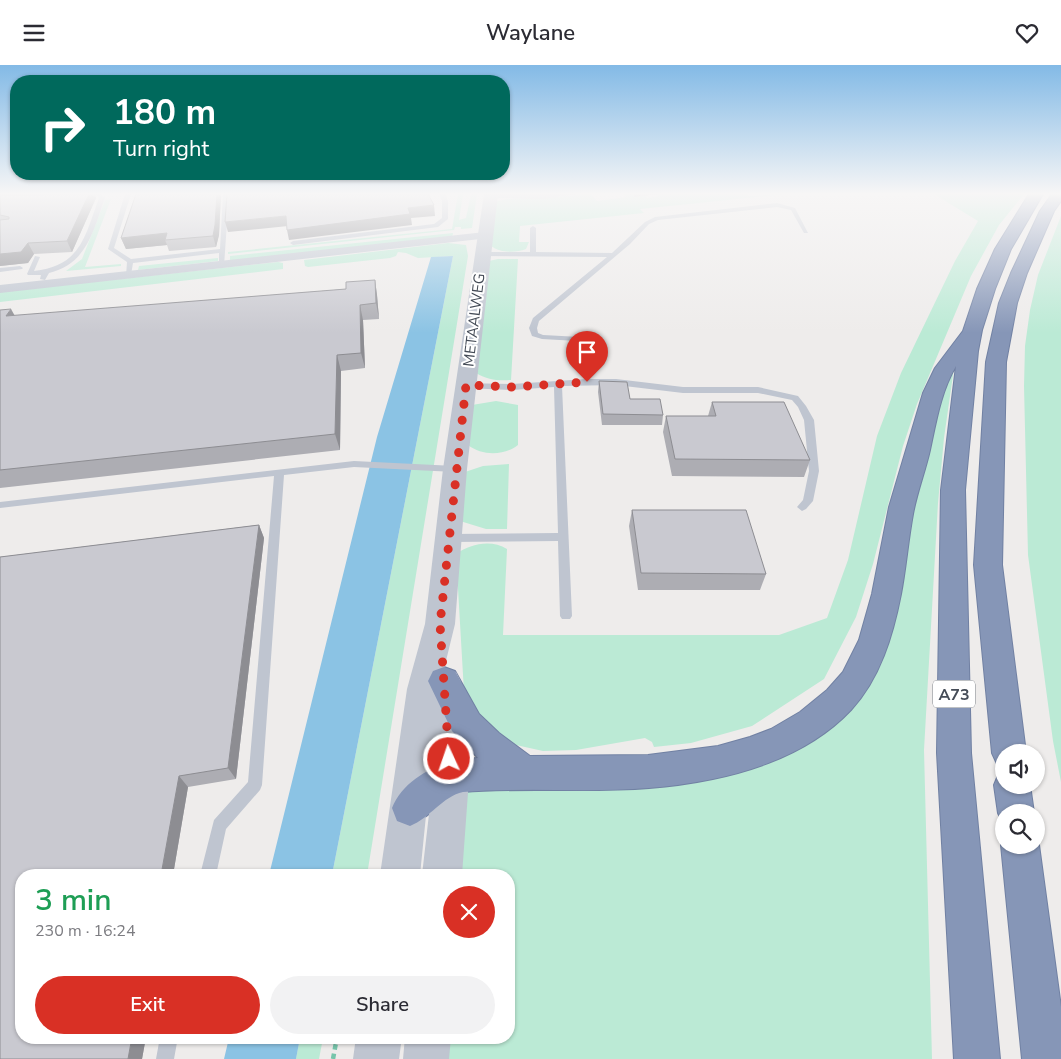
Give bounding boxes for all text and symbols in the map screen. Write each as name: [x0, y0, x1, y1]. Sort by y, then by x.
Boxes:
text: Waylane: [486, 18, 575, 48]
icon: menu: [20, 19, 48, 47]
icon: heart: [1013, 19, 1041, 47]
text: 180 m: [113, 89, 216, 136]
icon: right: [30, 95, 95, 160]
text: Turn right: [113, 134, 209, 164]
street label: METAALWEG: [458, 272, 490, 368]
pin: [566, 331, 608, 382]
icon: arrive: [573, 338, 601, 366]
road number: A73: [933, 681, 975, 707]
position arrow: [422, 732, 474, 784]
map controls: [995, 744, 1045, 854]
button: sound: [995, 744, 1045, 794]
button: search: [995, 804, 1045, 854]
text: 3 min: [35, 880, 111, 921]
button: close: [443, 886, 495, 938]
text: 230 m · 16:24: [35, 920, 136, 942]
button: Exit: [35, 976, 260, 1034]
button: Share: [270, 976, 495, 1034]

